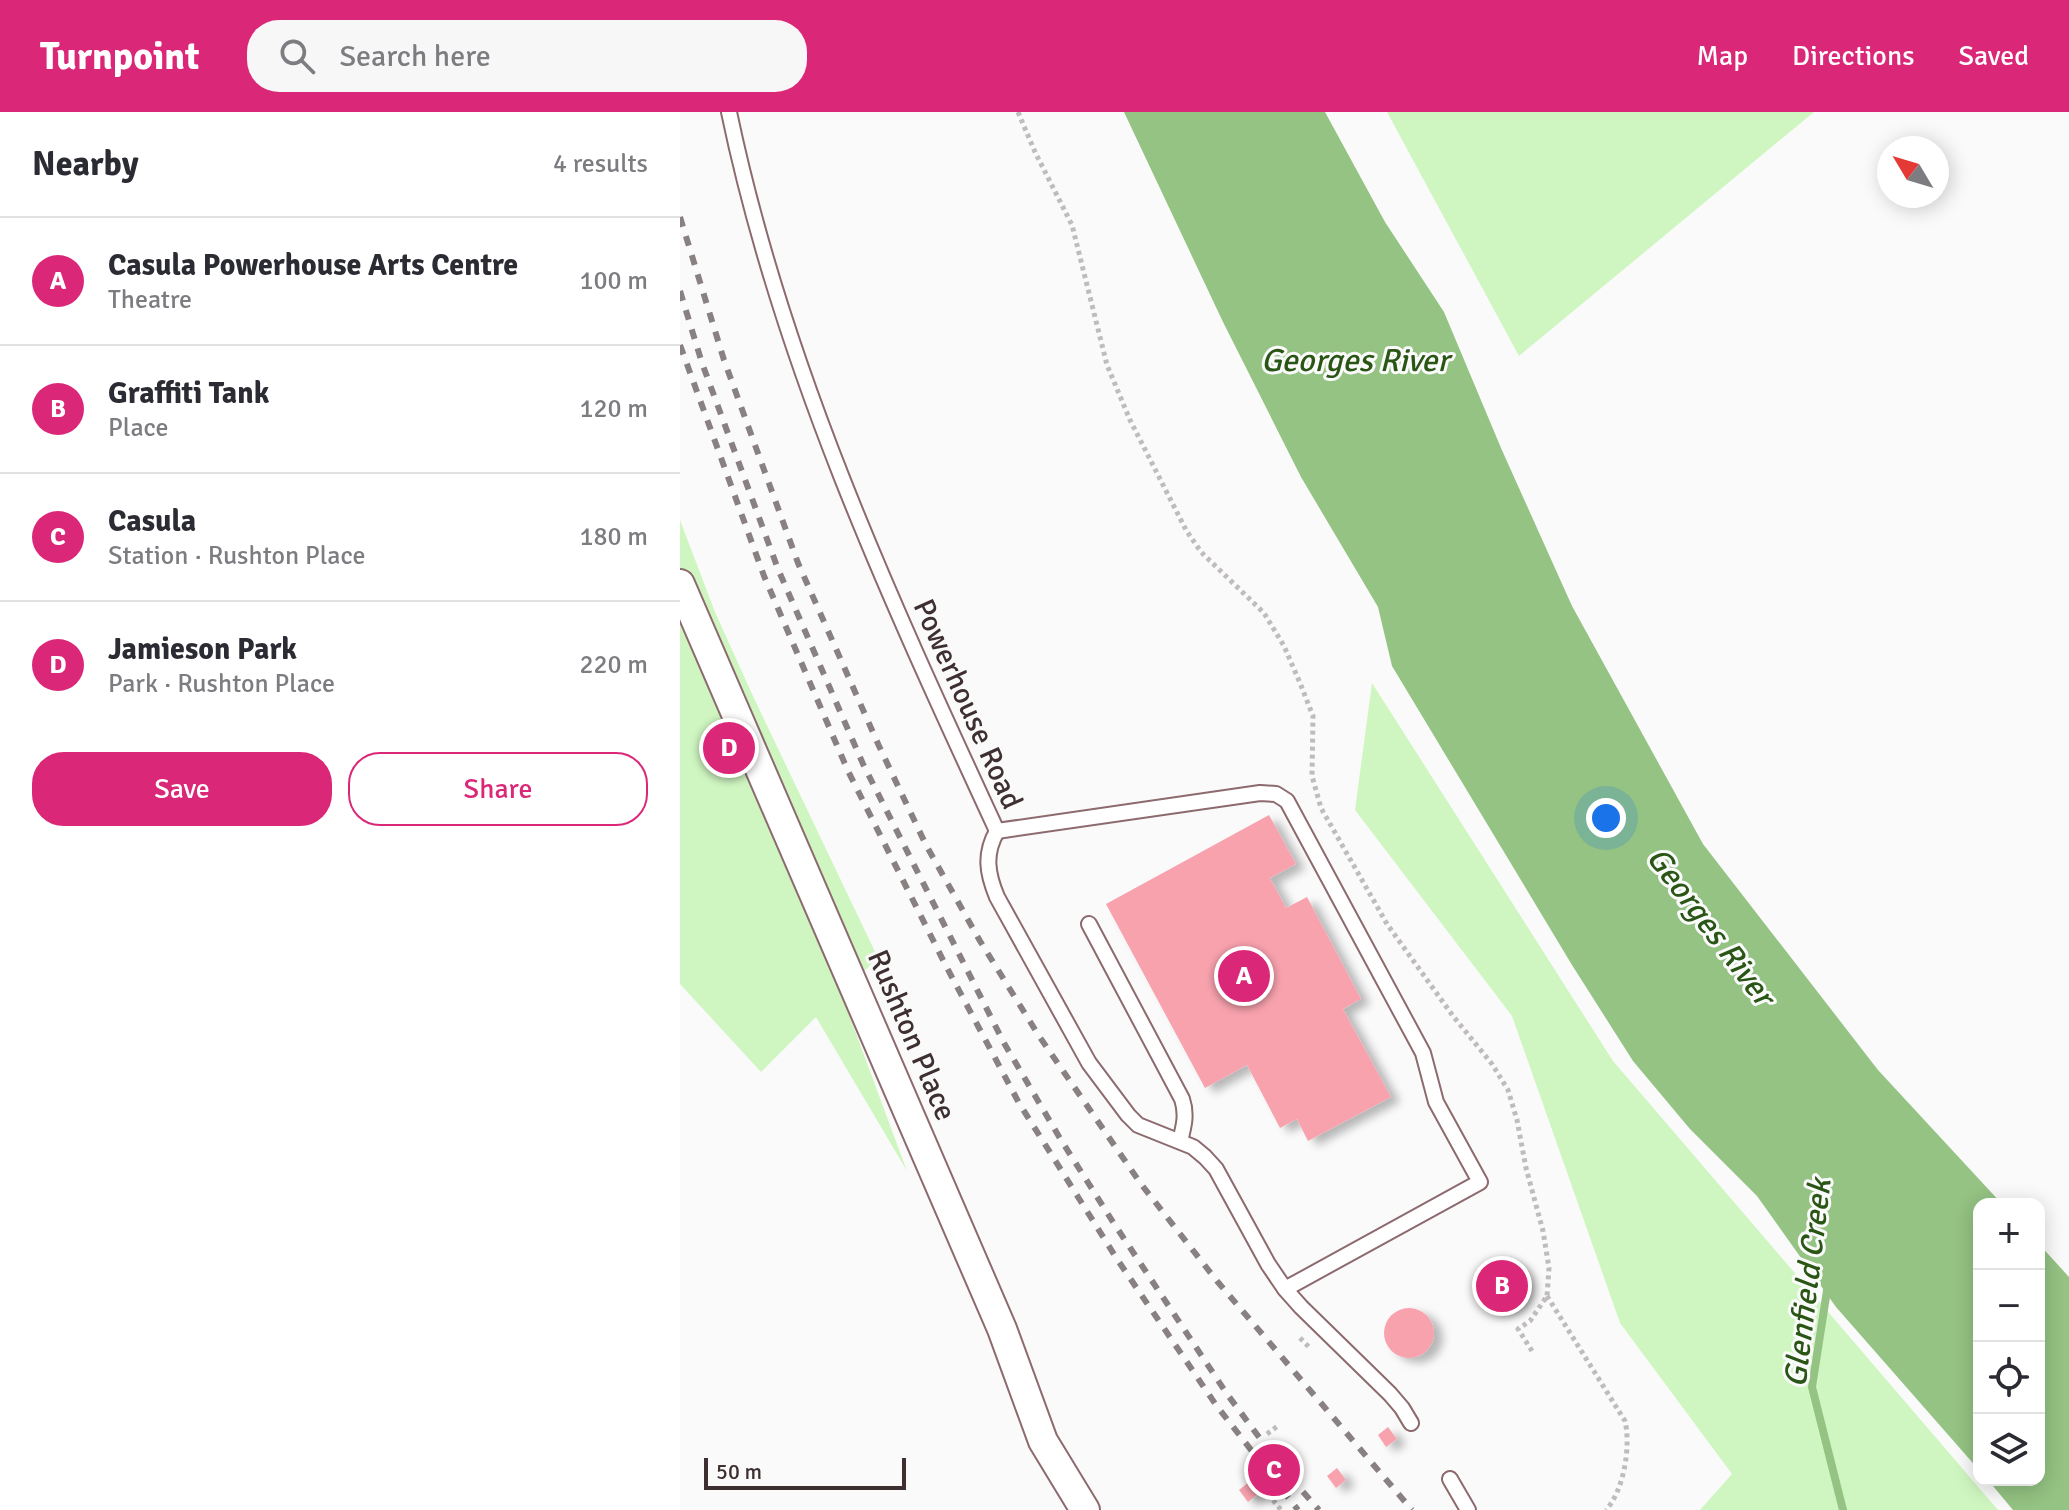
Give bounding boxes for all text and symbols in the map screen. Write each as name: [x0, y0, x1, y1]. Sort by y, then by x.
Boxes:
search box: [247, 20, 807, 92]
text: Turnpoint: [40, 33, 199, 80]
icon: search: [275, 34, 319, 78]
text: Search here: [339, 38, 491, 75]
text: Map: [1696, 39, 1748, 73]
text: Directions: [1792, 39, 1914, 73]
text: Saved: [1958, 39, 2029, 73]
north arrow: [1877, 136, 1949, 208]
text: Nearby: [32, 143, 139, 185]
text: 4 results: [553, 148, 648, 180]
text: Casula Powerhouse Arts Centre: [108, 247, 518, 284]
text: A: [50, 265, 66, 297]
text: 100 m: [579, 265, 648, 297]
text: Theatre: [108, 284, 192, 316]
water label: Georges River: [1261, 341, 1453, 380]
text: Graffiti Tank: [108, 375, 269, 412]
text: B: [50, 393, 66, 425]
text: 120 m: [579, 393, 648, 425]
text: Place: [108, 412, 169, 444]
text: Casula: [108, 503, 196, 540]
text: C: [50, 521, 66, 553]
text: 180 m: [579, 521, 648, 553]
text: Station · Rushton Place: [108, 540, 366, 572]
street label: Powerhouse Road: [905, 593, 1030, 815]
text: Jamieson Park: [108, 631, 297, 668]
text: D: [49, 649, 67, 681]
text: 220 m: [579, 649, 648, 681]
text: Park · Rushton Place: [108, 668, 335, 700]
pin: D: [703, 718, 755, 778]
button: Save: [32, 752, 332, 826]
button: Share: [348, 752, 648, 826]
your location: [1586, 798, 1626, 838]
water label: Georges River: [1638, 839, 1785, 1017]
street label: Rushton Place: [859, 944, 964, 1126]
pin: A: [1218, 946, 1270, 1006]
water label: Glenfield Creek: [1775, 1174, 1840, 1389]
map controls: [1973, 1198, 2045, 1486]
button: +: [1973, 1198, 2045, 1270]
pin: B: [1476, 1256, 1528, 1316]
button: −: [1973, 1270, 2045, 1342]
button: locate: [1973, 1342, 2045, 1414]
button: layers: [1973, 1414, 2045, 1486]
pin: C: [1248, 1440, 1300, 1500]
scale bar: [704, 1454, 906, 1490]
text: 50 m: [716, 1458, 762, 1485]

